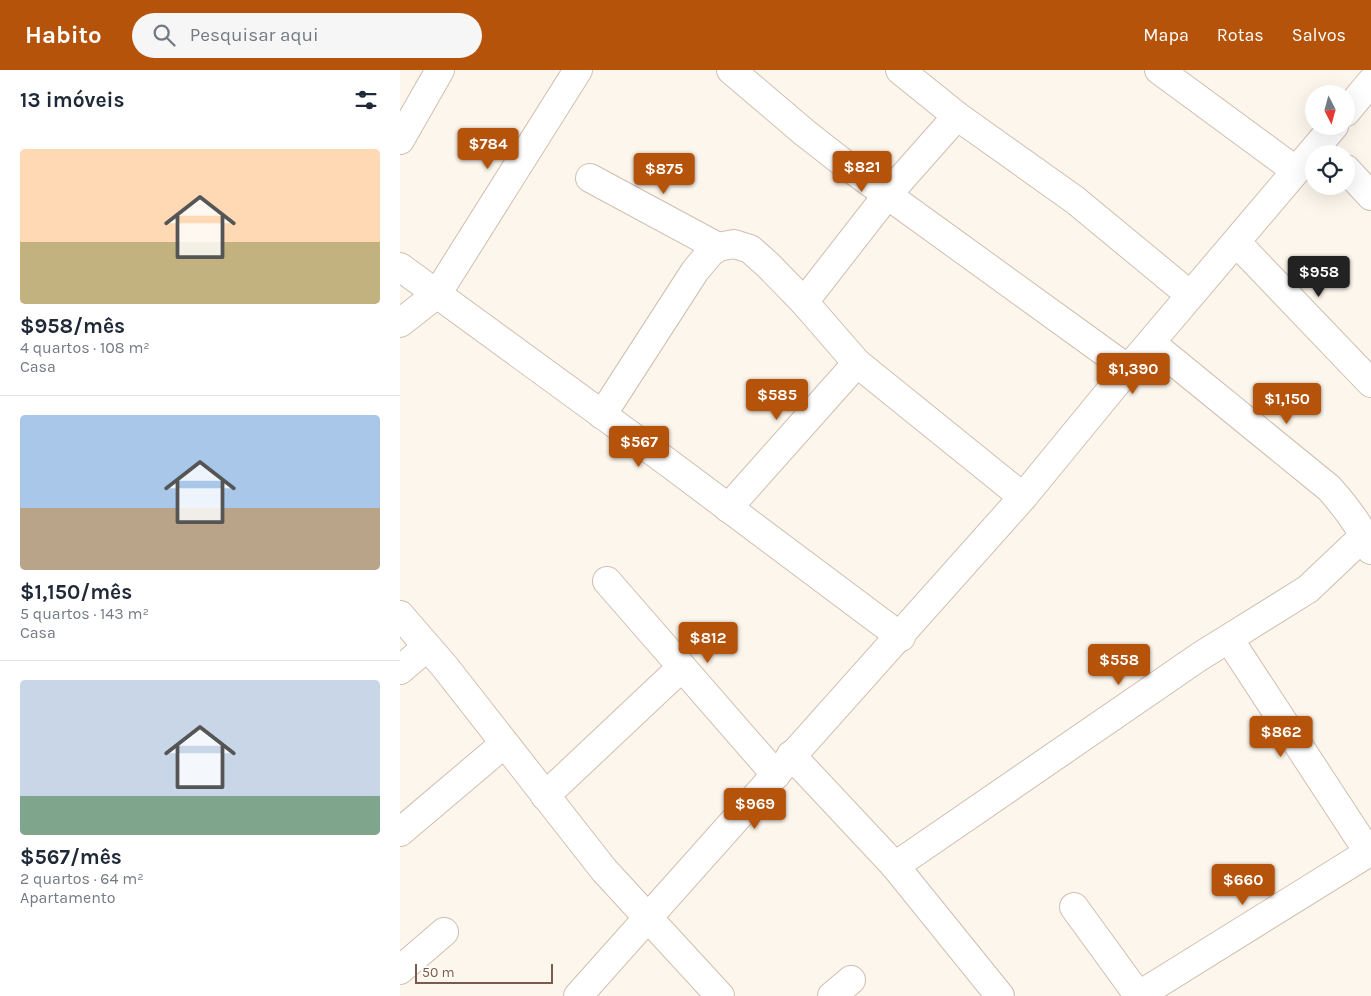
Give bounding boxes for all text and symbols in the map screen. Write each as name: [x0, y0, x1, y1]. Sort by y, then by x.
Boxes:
search box: [132, 13, 482, 58]
text: Habito: [25, 21, 102, 49]
icon: search: [150, 21, 178, 49]
text: Pesquisar aqui: [190, 24, 319, 46]
text: Mapa: [1143, 24, 1189, 46]
text: Rotas: [1217, 24, 1264, 46]
text: Salvos: [1292, 24, 1346, 46]
north arrow: [1305, 85, 1355, 135]
map controls: [1305, 85, 1355, 195]
icon: filters: [352, 86, 380, 114]
text: 13 imóveis: [20, 88, 125, 112]
pin: $784: [458, 128, 518, 170]
text: $784: [469, 134, 507, 153]
button: locate: [1305, 145, 1355, 195]
pin: $821: [832, 150, 892, 193]
pin: $875: [634, 152, 694, 195]
text: $821: [844, 157, 880, 176]
text: $875: [645, 159, 683, 178]
icon: home: [155, 182, 245, 272]
pin: $958: [1289, 256, 1349, 298]
text: $958: [1299, 262, 1339, 281]
text: $958/mês: [20, 314, 125, 338]
text: 4 quartos · 108 m²: [20, 338, 150, 357]
pin: $1,390: [1092, 352, 1174, 395]
text: Casa: [20, 357, 56, 376]
text: $1,390: [1108, 359, 1158, 378]
pin: $585: [747, 378, 807, 421]
pin: $1,150: [1246, 382, 1328, 425]
text: $585: [757, 385, 797, 404]
text: $1,150: [1264, 389, 1310, 408]
pin: $567: [609, 426, 669, 468]
text: $567: [620, 432, 658, 451]
icon: home: [155, 447, 245, 537]
text: $1,150/mês: [20, 580, 132, 604]
text: 5 quartos · 143 m²: [20, 604, 149, 623]
pin: $812: [678, 622, 738, 664]
text: Casa: [20, 623, 56, 642]
text: $812: [690, 628, 726, 647]
pin: $558: [1089, 644, 1149, 686]
text: $558: [1099, 650, 1139, 669]
icon: home: [155, 712, 245, 802]
pin: $862: [1251, 716, 1311, 758]
text: $862: [1261, 722, 1301, 741]
pin: $969: [725, 788, 785, 830]
text: $969: [735, 794, 775, 813]
text: $567/mês: [20, 845, 122, 869]
pin: $660: [1213, 864, 1273, 906]
text: 2 quartos · 64 m²: [20, 869, 144, 888]
text: $660: [1223, 870, 1263, 889]
text: Apartamento: [20, 888, 116, 907]
scale bar: [415, 961, 552, 984]
text: 50 m: [422, 964, 455, 981]

